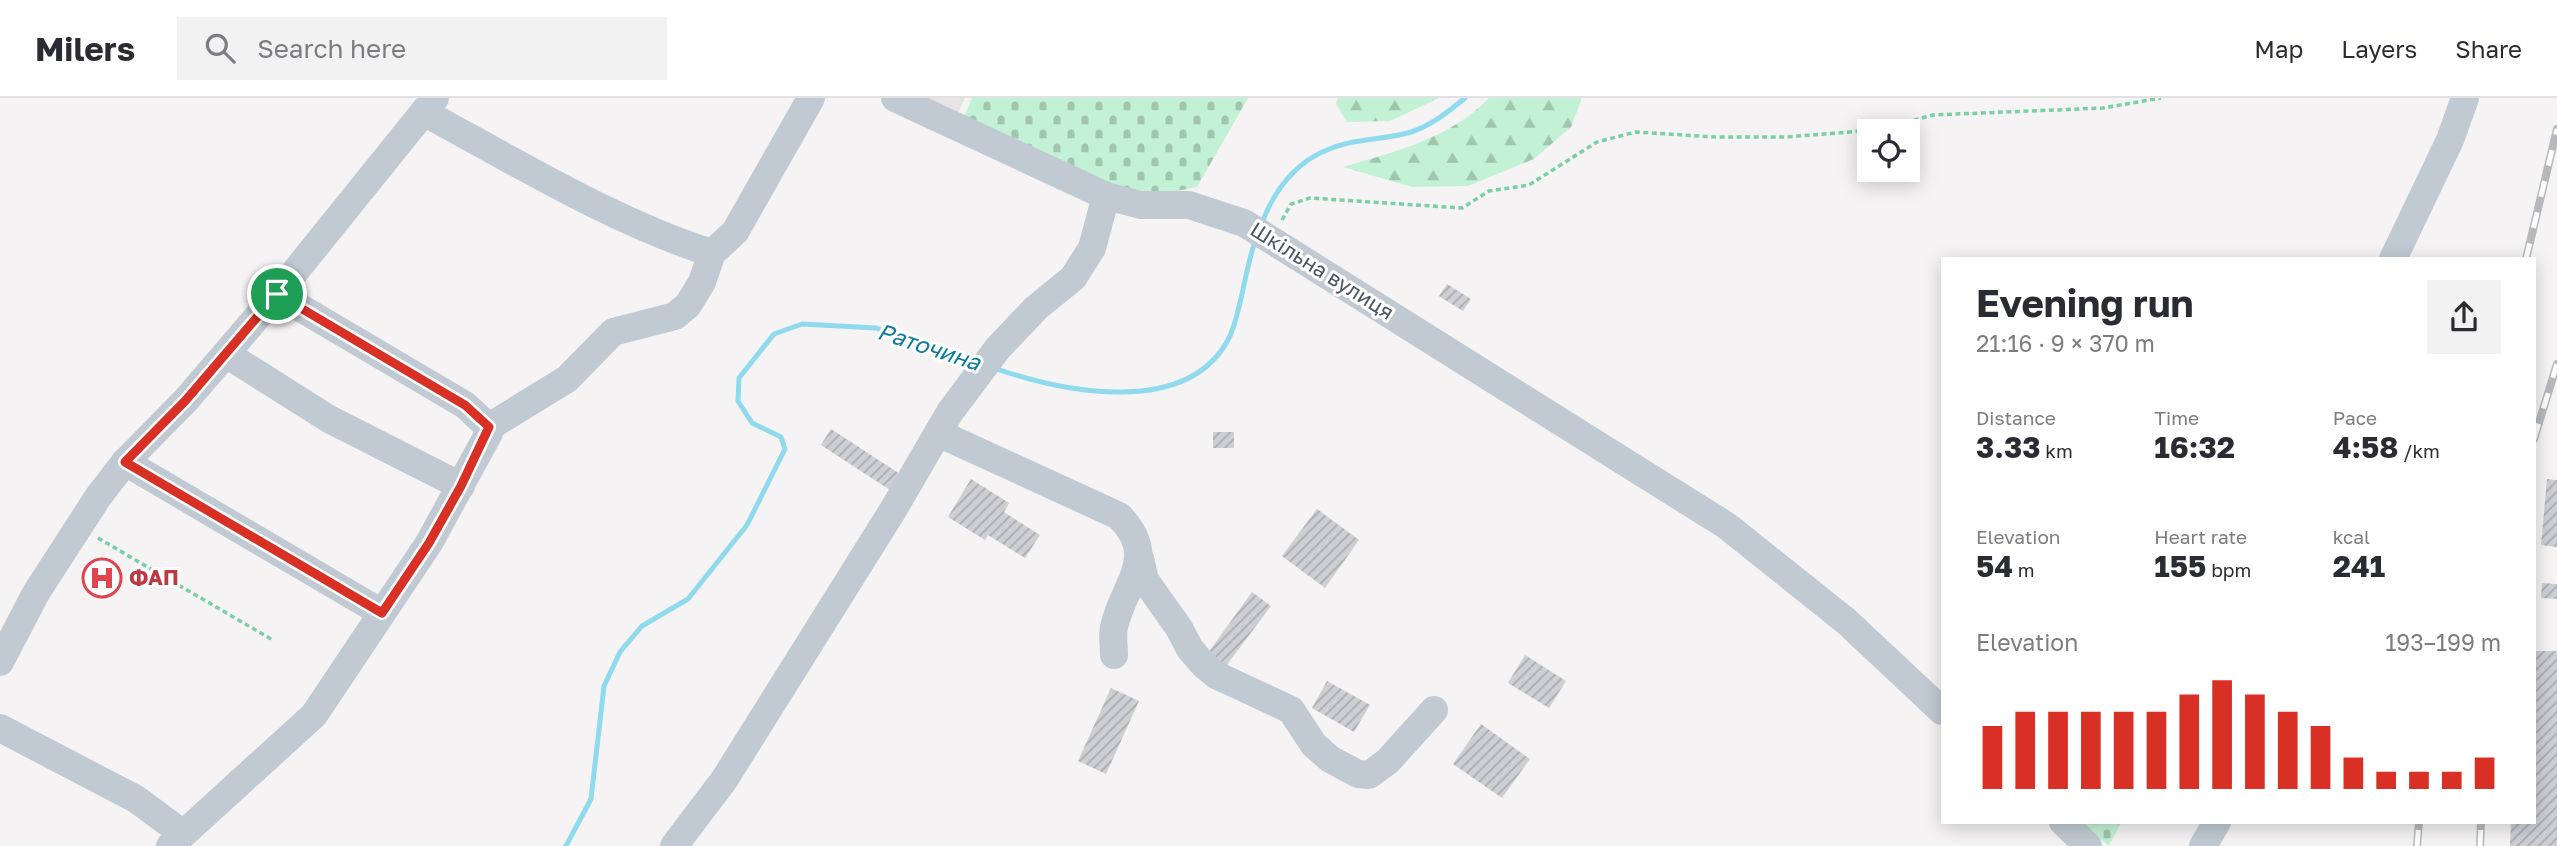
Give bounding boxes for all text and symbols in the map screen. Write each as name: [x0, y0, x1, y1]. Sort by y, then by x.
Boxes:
search box: [177, 17, 667, 80]
text: Milers: [35, 29, 135, 68]
icon: search: [201, 29, 239, 67]
text: Search here: [257, 33, 406, 64]
text: Map: [2254, 34, 2303, 63]
text: Layers: [2341, 34, 2417, 63]
text: Share: [2455, 34, 2522, 63]
map controls: [1857, 119, 1920, 182]
button: locate: [1857, 119, 1920, 182]
street label: Шкільна вулиця: [1246, 216, 1399, 325]
pin: [247, 264, 307, 324]
icon: arrive: [258, 275, 296, 313]
text: Evening run: [1976, 280, 2194, 325]
button: share: [2427, 280, 2501, 354]
water label: Раточина: [874, 316, 985, 376]
text: 21:16 · 9 × 370 m: [1976, 329, 2155, 357]
text: Distance: [1976, 406, 2056, 429]
text: Time: [2154, 406, 2199, 429]
text: Pace: [2333, 406, 2377, 429]
text: 3.33: [1976, 429, 2041, 465]
text: 16:32: [2154, 429, 2235, 465]
text: 4:58: [2333, 429, 2399, 465]
text: km: [2041, 439, 2073, 462]
text: /km: [2399, 439, 2440, 462]
text: Elevation: [1976, 525, 2061, 548]
text: Heart rate: [2154, 525, 2247, 548]
text: kcal: [2333, 525, 2370, 548]
text: 54: [1976, 548, 2013, 584]
text: 155: [2154, 548, 2206, 584]
text: 241: [2333, 548, 2385, 584]
hospital icon: ФАП: [81, 557, 123, 599]
text: m: [2013, 558, 2035, 581]
text: bpm: [2206, 558, 2251, 581]
place label: ФАП: [129, 564, 179, 590]
text: Elevation: [1976, 628, 2078, 656]
text: 193–199 m: [2385, 628, 2501, 656]

